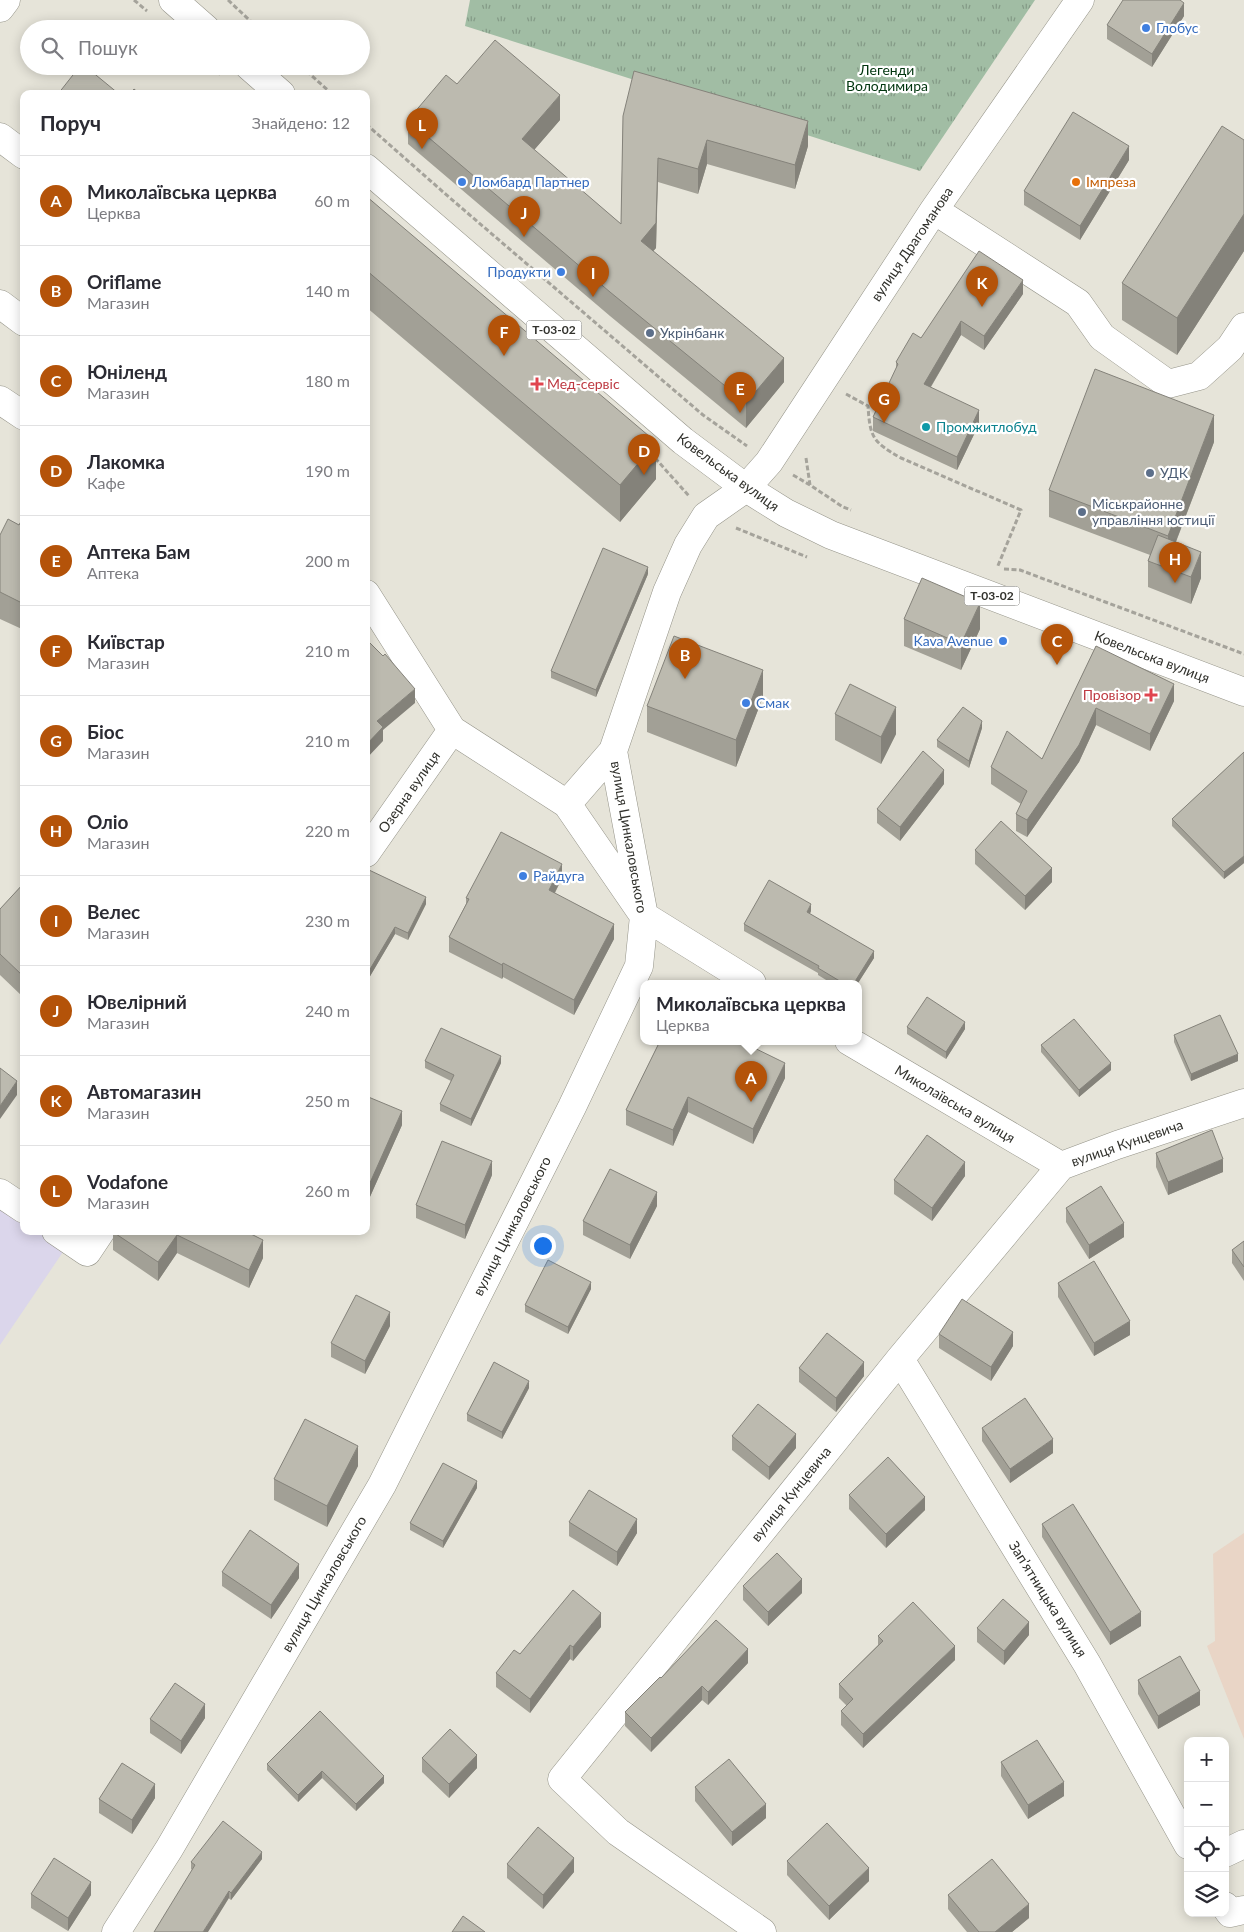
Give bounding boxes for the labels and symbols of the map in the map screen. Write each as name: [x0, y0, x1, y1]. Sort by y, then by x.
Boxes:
place label: Глобус: [1156, 19, 1199, 36]
marker: Глобус: [1140, 22, 1152, 34]
park label: Легенди Володимира: [846, 61, 928, 94]
pin: L: [406, 108, 438, 149]
place label: Ломбард Партнер: [471, 173, 590, 190]
place label: Імпреза: [1086, 173, 1136, 190]
marker: Ломбард Партнер: [456, 176, 468, 188]
marker: Імпреза: [1070, 176, 1082, 188]
street label: вулиця Драгоманова: [867, 183, 956, 304]
pin: J: [508, 196, 540, 237]
pin: I: [577, 256, 609, 297]
place label: Продукти: [487, 263, 551, 280]
marker: Продукти: [555, 266, 567, 278]
pin: K: [966, 266, 998, 307]
pin: F: [488, 315, 520, 356]
road number: Т-03-02: [526, 320, 582, 340]
place label: Укрінбанк: [660, 324, 725, 341]
marker: Укрінбанк: [644, 327, 656, 339]
pin: E: [724, 372, 756, 413]
place label: Мед-сервіс: [547, 375, 620, 392]
marker: Мед-сервіс: [531, 378, 543, 390]
pin: G: [868, 382, 900, 423]
place label: Промжитлобуд: [936, 418, 1037, 435]
marker: Промжитлобуд: [920, 421, 932, 433]
street label: Ковельська вулиця: [674, 429, 783, 514]
pin: D: [628, 434, 660, 475]
place label: УДК: [1160, 464, 1189, 481]
marker: УДК: [1144, 467, 1156, 479]
place label: Міськрайонне управління юстиції: [1092, 495, 1215, 528]
marker: Міськрайонне управління юстиції: [1076, 506, 1088, 518]
pin: H: [1159, 542, 1191, 583]
road number: Т-03-02: [964, 586, 1020, 606]
pin: C: [1041, 624, 1073, 665]
street label: Ковельська вулиця: [1092, 627, 1212, 686]
place label: Kava Avenue: [913, 632, 993, 649]
marker: Kava Avenue: [997, 635, 1009, 647]
pin: B: [669, 638, 701, 679]
place label: Провізор: [1083, 686, 1141, 703]
marker: Провізор: [1145, 689, 1157, 701]
place label: Смак: [756, 694, 790, 711]
marker: Смак: [740, 697, 752, 709]
street label: Озерна вулиця: [374, 748, 443, 836]
street label: вулиця Цинкаловського: [608, 759, 651, 914]
place label: Райдуга: [533, 867, 584, 884]
marker: Райдуга: [517, 870, 529, 882]
pin: A: [735, 1061, 767, 1102]
street label: Миколаївська вулиця: [892, 1061, 1018, 1146]
street label: вулиця Кунцевича: [1069, 1115, 1185, 1170]
street label: вулиця Цинкаловського: [469, 1153, 554, 1298]
your location: [530, 1233, 556, 1259]
street label: вулиця Кунцевича: [747, 1443, 834, 1545]
street label: вулиця Цинкаловського: [278, 1513, 370, 1655]
street label: Запʼятницька вулиця: [1006, 1538, 1091, 1660]

